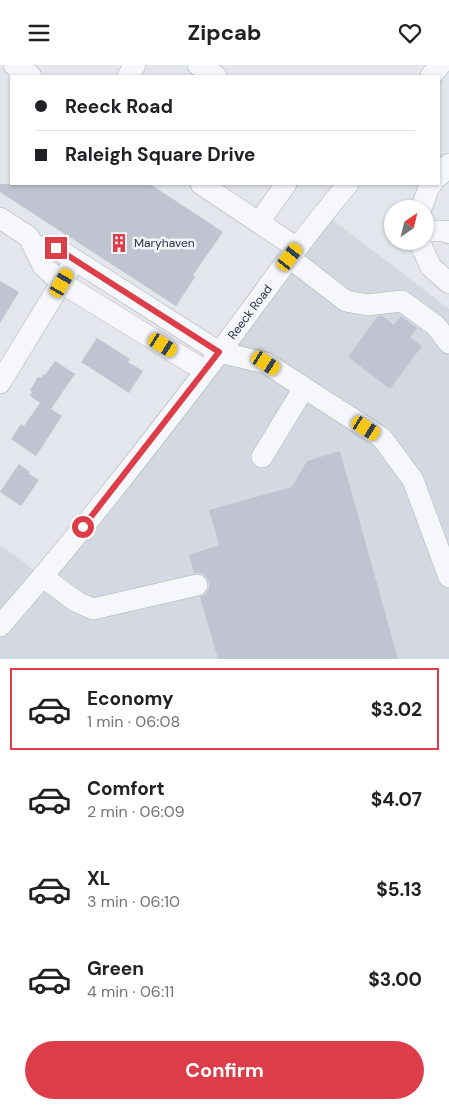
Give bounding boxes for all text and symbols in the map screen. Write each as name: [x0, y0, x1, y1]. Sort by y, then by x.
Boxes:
text: Zipcab: [188, 18, 261, 47]
icon: menu: [25, 19, 53, 47]
icon: heart: [396, 19, 424, 47]
text: Reeck Road: [65, 94, 173, 119]
text: Raleigh Square Drive: [65, 142, 255, 167]
north arrow: [384, 200, 434, 250]
map controls: [384, 200, 434, 250]
building icon: Maryhaven: [108, 232, 130, 254]
place label: Maryhaven: [134, 235, 195, 251]
route end: [45, 237, 67, 259]
car: [274, 241, 305, 273]
car: [48, 266, 75, 300]
street label: Reeck Road: [224, 281, 276, 343]
car: [146, 331, 179, 359]
car: [249, 349, 282, 377]
car: [349, 414, 382, 442]
route start: [72, 516, 94, 538]
text: Economy: [87, 686, 174, 711]
icon: car: [27, 687, 72, 732]
text: $3.02: [371, 697, 422, 722]
text: 1 min · 06:08: [87, 711, 180, 732]
text: Comfort: [87, 776, 165, 801]
icon: car: [27, 777, 72, 822]
text: $4.07: [371, 787, 422, 812]
text: 2 min · 06:09: [87, 801, 185, 822]
text: XL: [87, 866, 110, 891]
icon: car: [27, 867, 72, 912]
text: $5.13: [376, 877, 422, 902]
text: 3 min · 06:10: [87, 891, 180, 912]
text: Green: [87, 956, 144, 981]
icon: car: [27, 957, 72, 1002]
text: $3.00: [368, 967, 422, 992]
text: 4 min · 06:11: [87, 981, 174, 1002]
button: Confirm: [25, 1041, 424, 1099]

